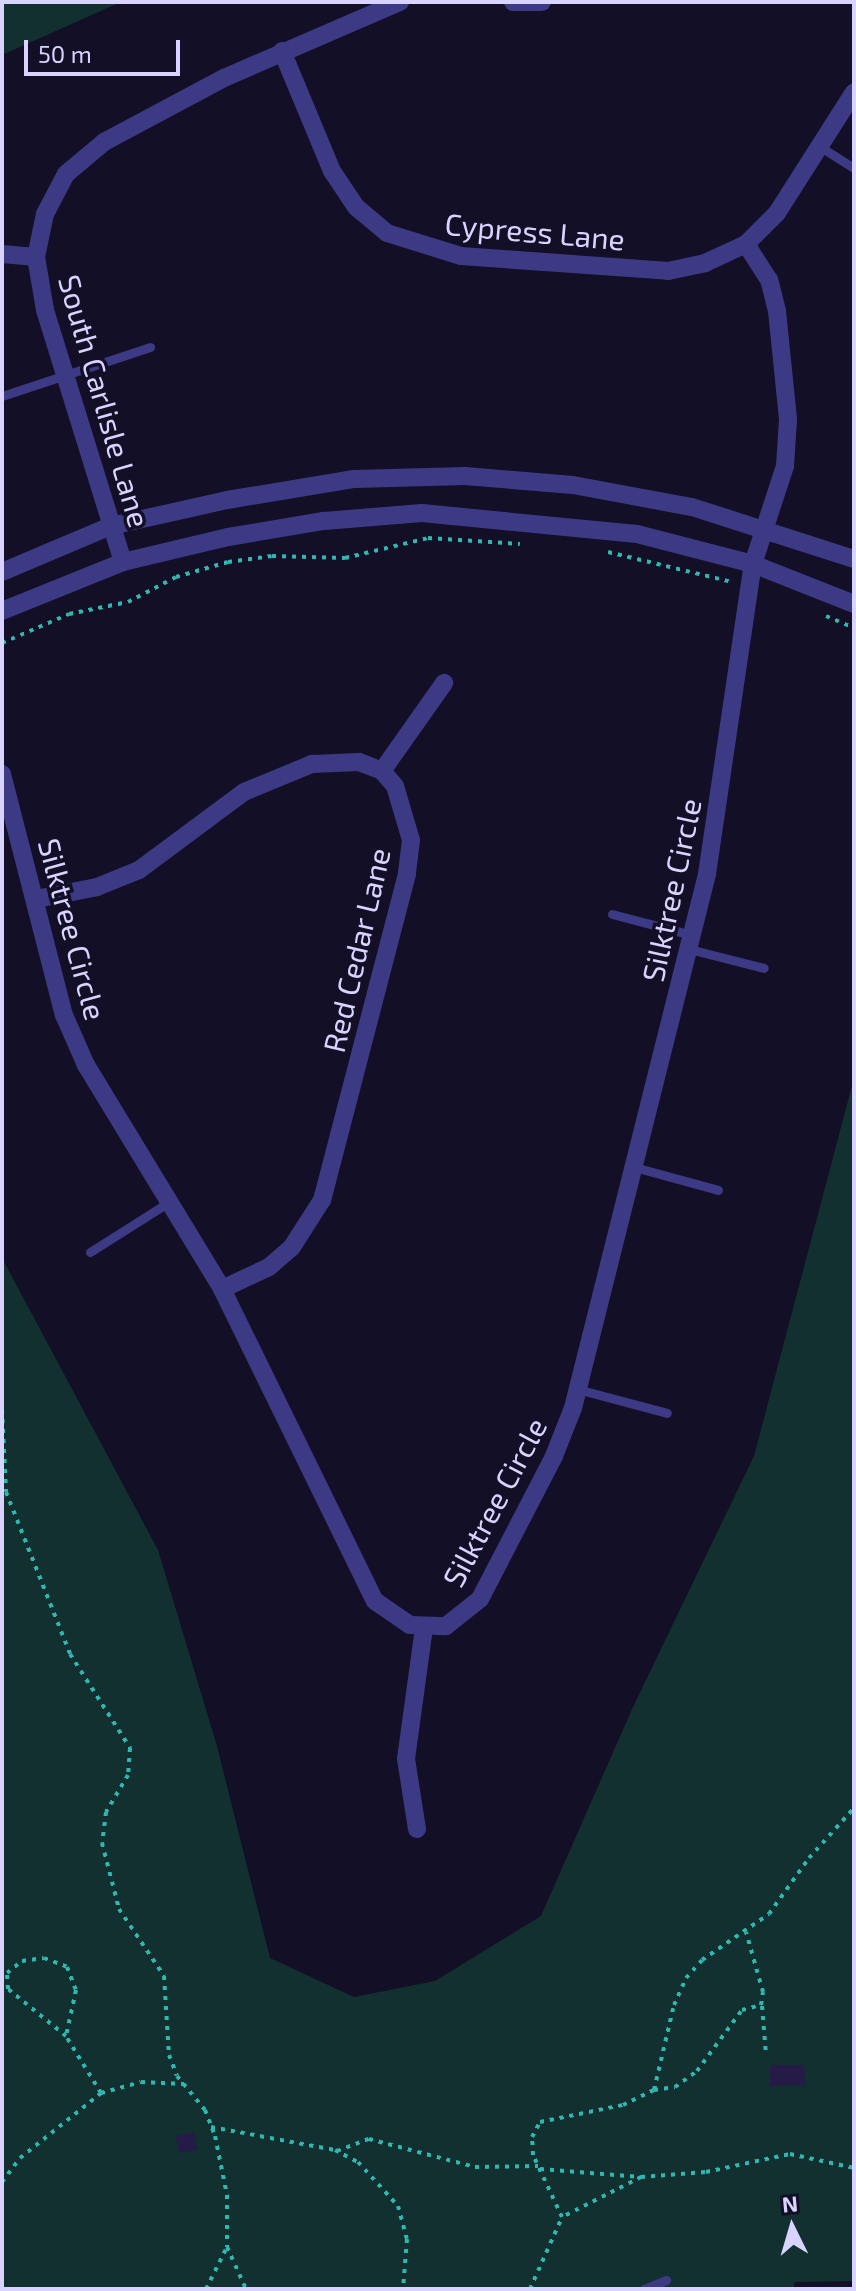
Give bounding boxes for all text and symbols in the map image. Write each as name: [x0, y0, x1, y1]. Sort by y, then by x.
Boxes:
scale bar: [28, 24, 184, 74]
text: 50 m: [38, 39, 92, 68]
street label: Cypress Lane: [444, 205, 626, 257]
street label: South Carlisle Lane: [52, 271, 158, 531]
street label: Silktree Circle: [634, 795, 708, 985]
street label: Silktree Circle: [32, 834, 114, 1024]
street label: Red Cedar Lane: [315, 844, 397, 1056]
street label: Silktree Circle: [434, 1411, 554, 1593]
north arrow: [752, 2187, 832, 2267]
text: N: [781, 2189, 799, 2217]

